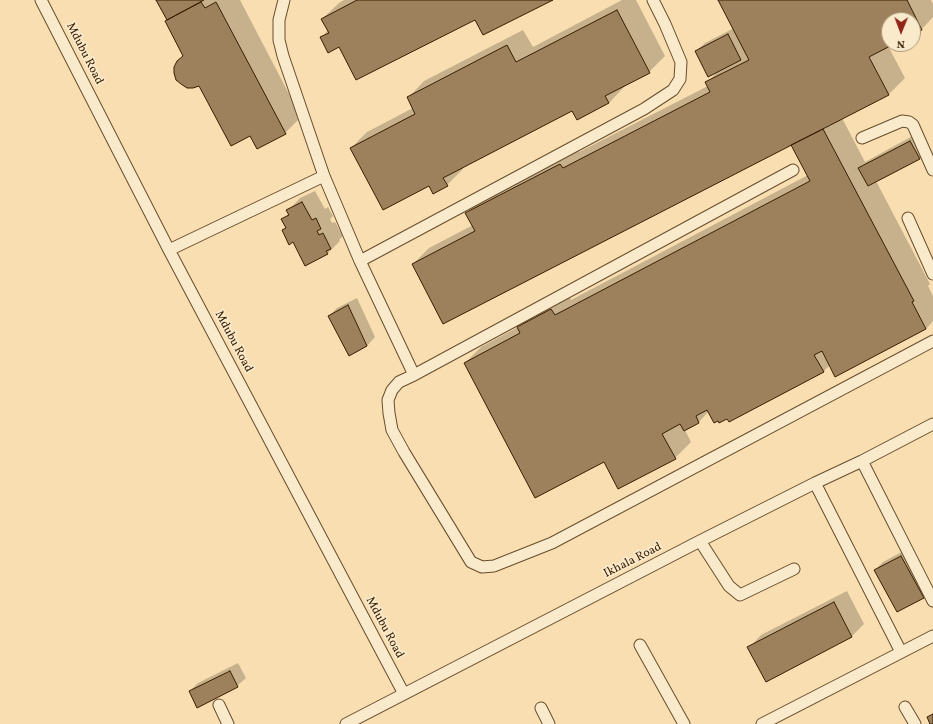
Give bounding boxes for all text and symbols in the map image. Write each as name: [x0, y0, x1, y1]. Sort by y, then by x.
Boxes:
north arrow: [881, 12, 921, 52]
street label: Mdubu Road: [62, 21, 106, 87]
text: N: [897, 36, 905, 51]
street label: Mdubu Road: [211, 309, 255, 375]
street label: Ikhala Road: [602, 540, 664, 582]
street label: Mdubu Road: [362, 595, 406, 661]

